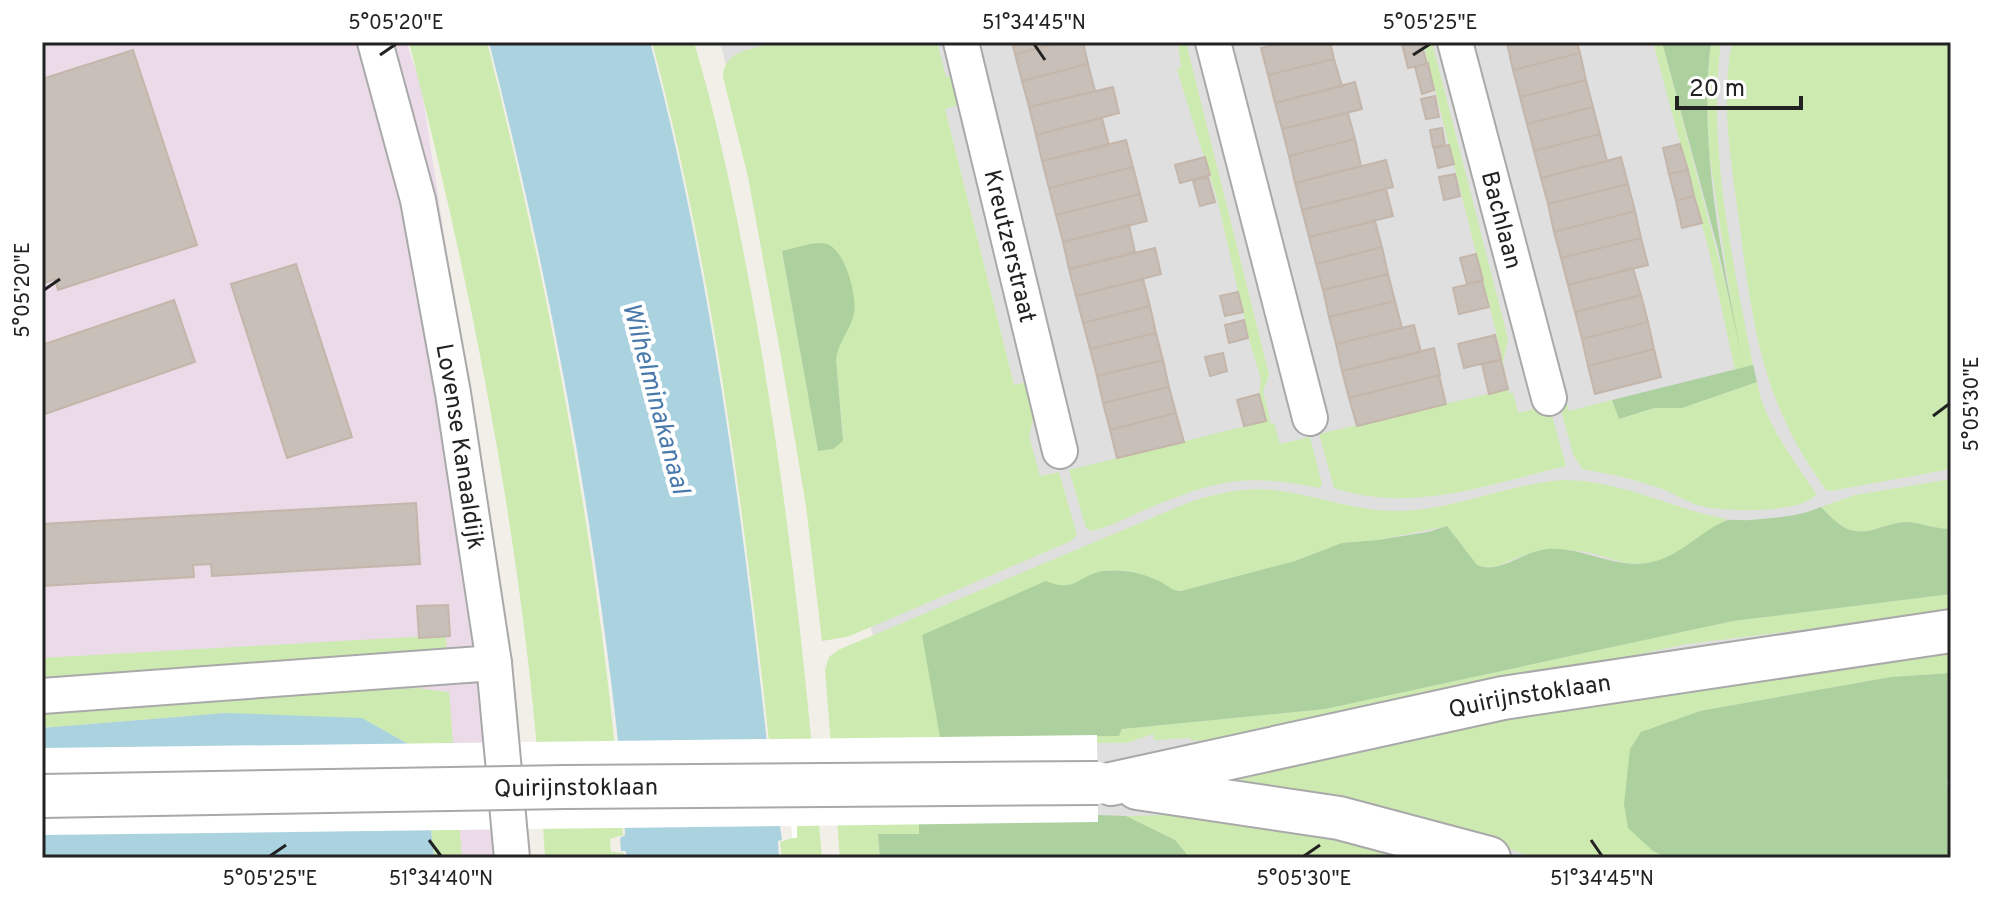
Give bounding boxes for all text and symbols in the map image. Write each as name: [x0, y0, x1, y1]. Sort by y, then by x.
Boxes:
text: 5°05'20"E: [348, 11, 444, 37]
text: 51°34'45"N: [982, 11, 1086, 37]
text: 5°05'25"E: [1383, 11, 1477, 37]
scale bar: [1677, 60, 1801, 110]
text: 20 m: [1689, 75, 1745, 105]
street label: Kreutzerstraat: [976, 167, 1041, 326]
street label: Bachlaan: [1473, 168, 1527, 273]
text: 5°05'20"E: [11, 242, 37, 338]
water label: Wilhelminakanaal: [613, 299, 696, 499]
street label: Lovense Kanaaldijk: [427, 342, 490, 552]
text: 5°05'30"E: [1960, 357, 1986, 451]
street label: Quirijnstoklaan: [1446, 669, 1613, 726]
street label: Quirijnstoklaan: [494, 773, 658, 805]
text: 5°05'25"E: [223, 867, 317, 893]
text: 51°34'40"N: [389, 867, 493, 893]
text: 5°05'30"E: [1257, 867, 1351, 893]
text: 51°34'45"N: [1550, 867, 1654, 893]

